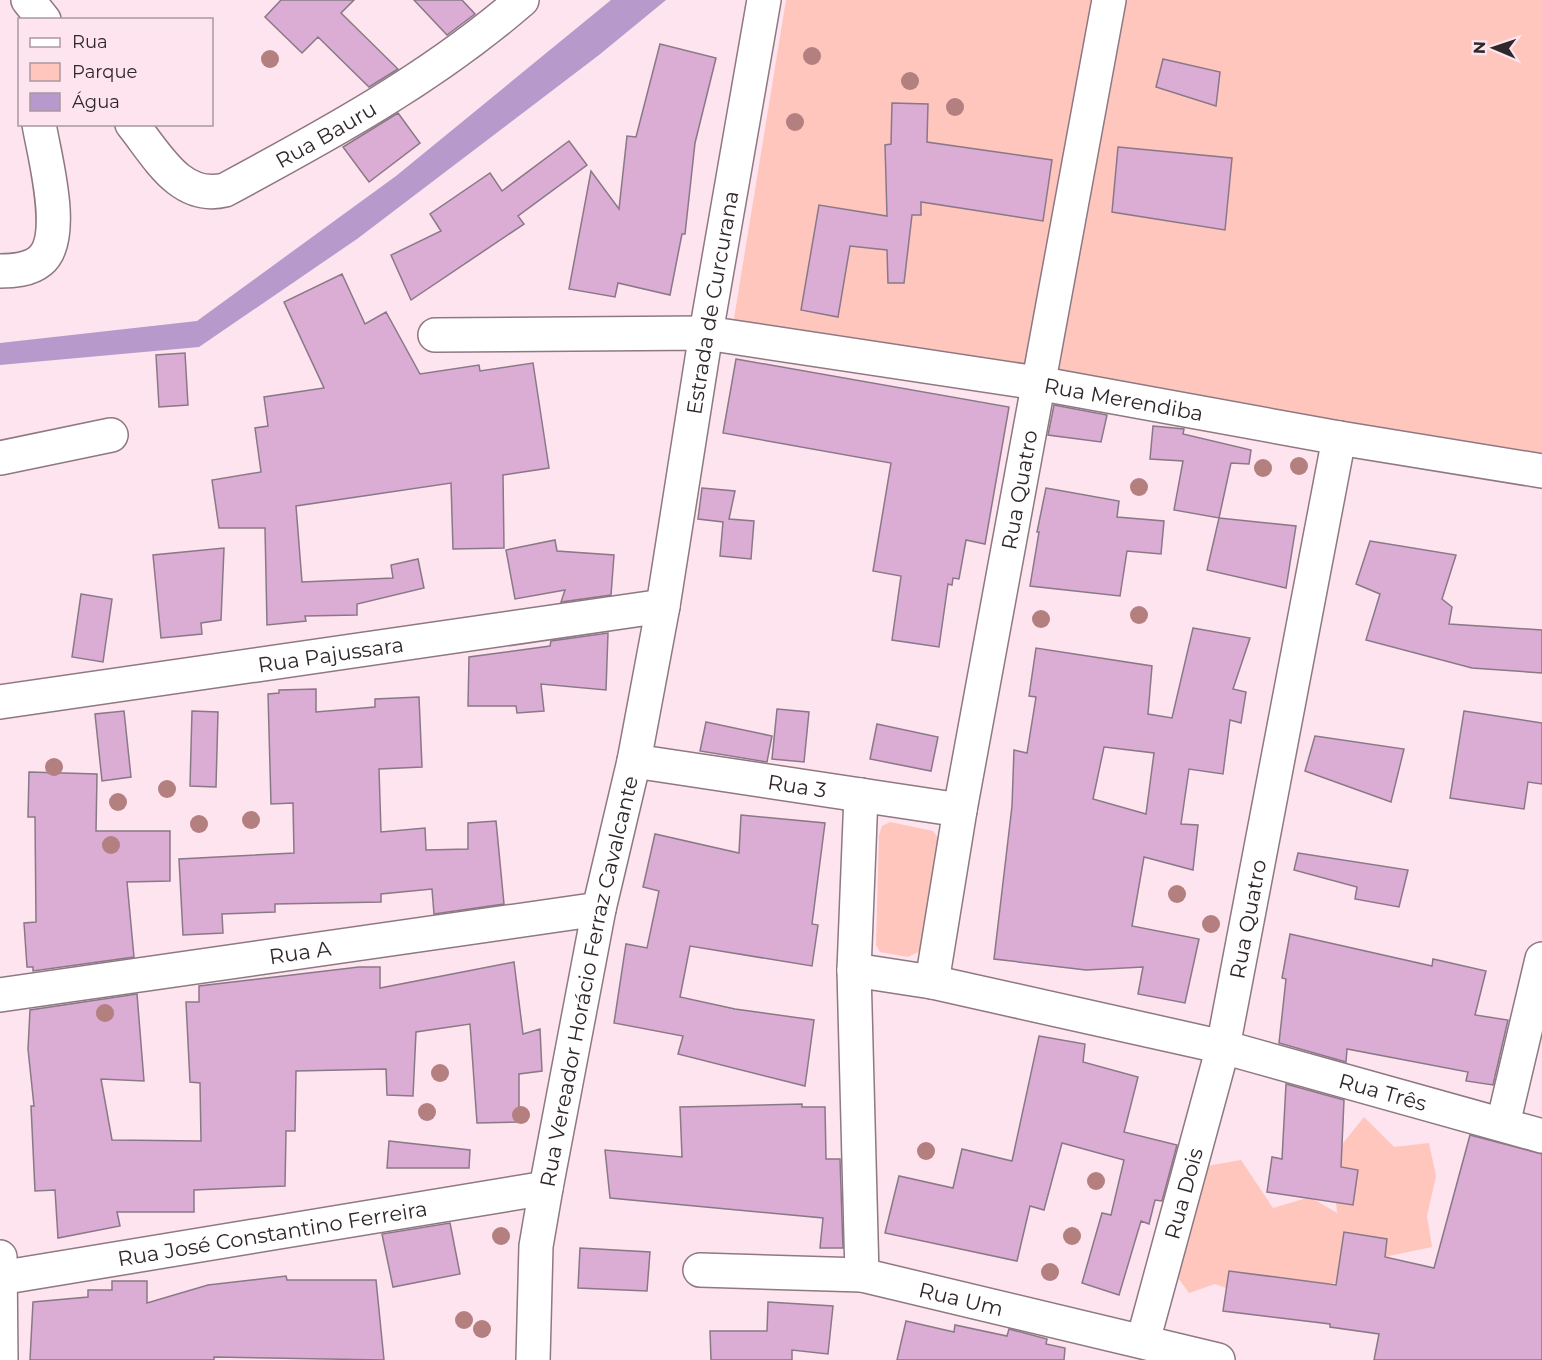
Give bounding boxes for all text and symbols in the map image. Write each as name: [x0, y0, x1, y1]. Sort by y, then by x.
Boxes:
legend: [18, 18, 213, 126]
north arrow: [1464, 18, 1524, 78]
text: Rua: [72, 31, 108, 53]
text: N: [1470, 41, 1489, 54]
text: Parque: [72, 61, 138, 83]
text: Água: [72, 91, 120, 113]
street label: Rua Bauru: [271, 95, 381, 173]
street label: Estrada de Curcurana: [681, 189, 743, 416]
street label: Rua Merendiba: [1042, 372, 1205, 426]
street label: Rua Quatro: [996, 428, 1042, 552]
street label: Rua Pajussara: [256, 631, 405, 677]
street label: Rua 3: [766, 769, 828, 802]
street label: Rua Vereador Horácio Ferraz Cavalcante: [534, 773, 643, 1189]
street label: Rua Quatro: [1224, 857, 1271, 981]
street label: Rua A: [267, 935, 333, 969]
street label: Rua Três: [1336, 1067, 1430, 1116]
street label: Rua Dois: [1159, 1145, 1208, 1242]
street label: Rua José Constantino Ferreira: [116, 1195, 429, 1271]
street label: Rua Um: [916, 1277, 1006, 1321]

